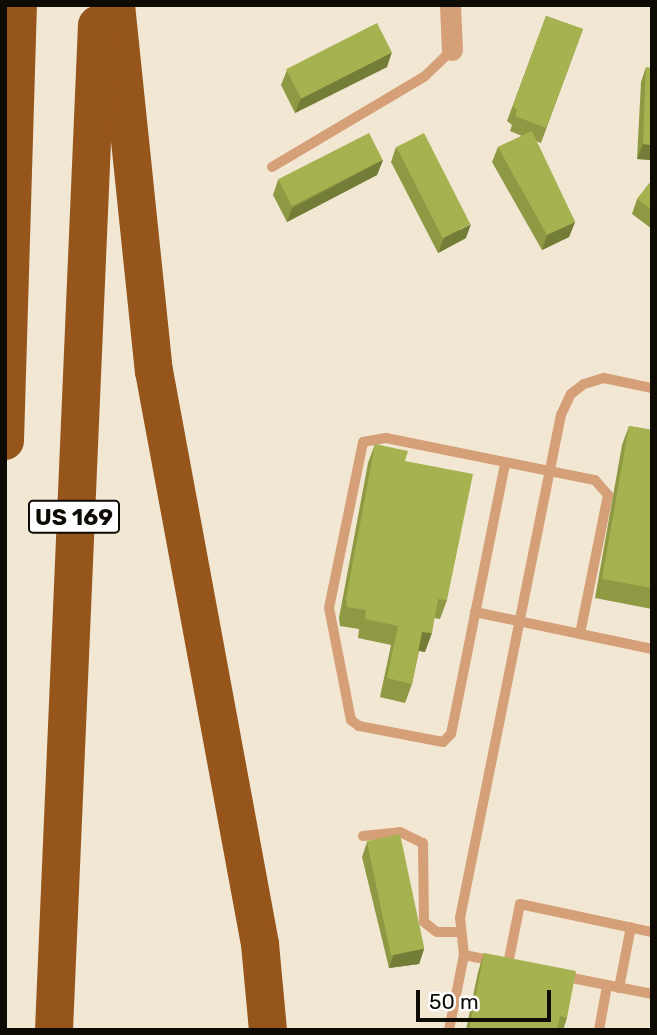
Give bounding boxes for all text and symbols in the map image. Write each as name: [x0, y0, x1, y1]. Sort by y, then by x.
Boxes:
road number: US 169: [27, 498, 121, 537]
scale bar: [419, 976, 554, 1020]
text: 50 m: [429, 989, 479, 1014]

